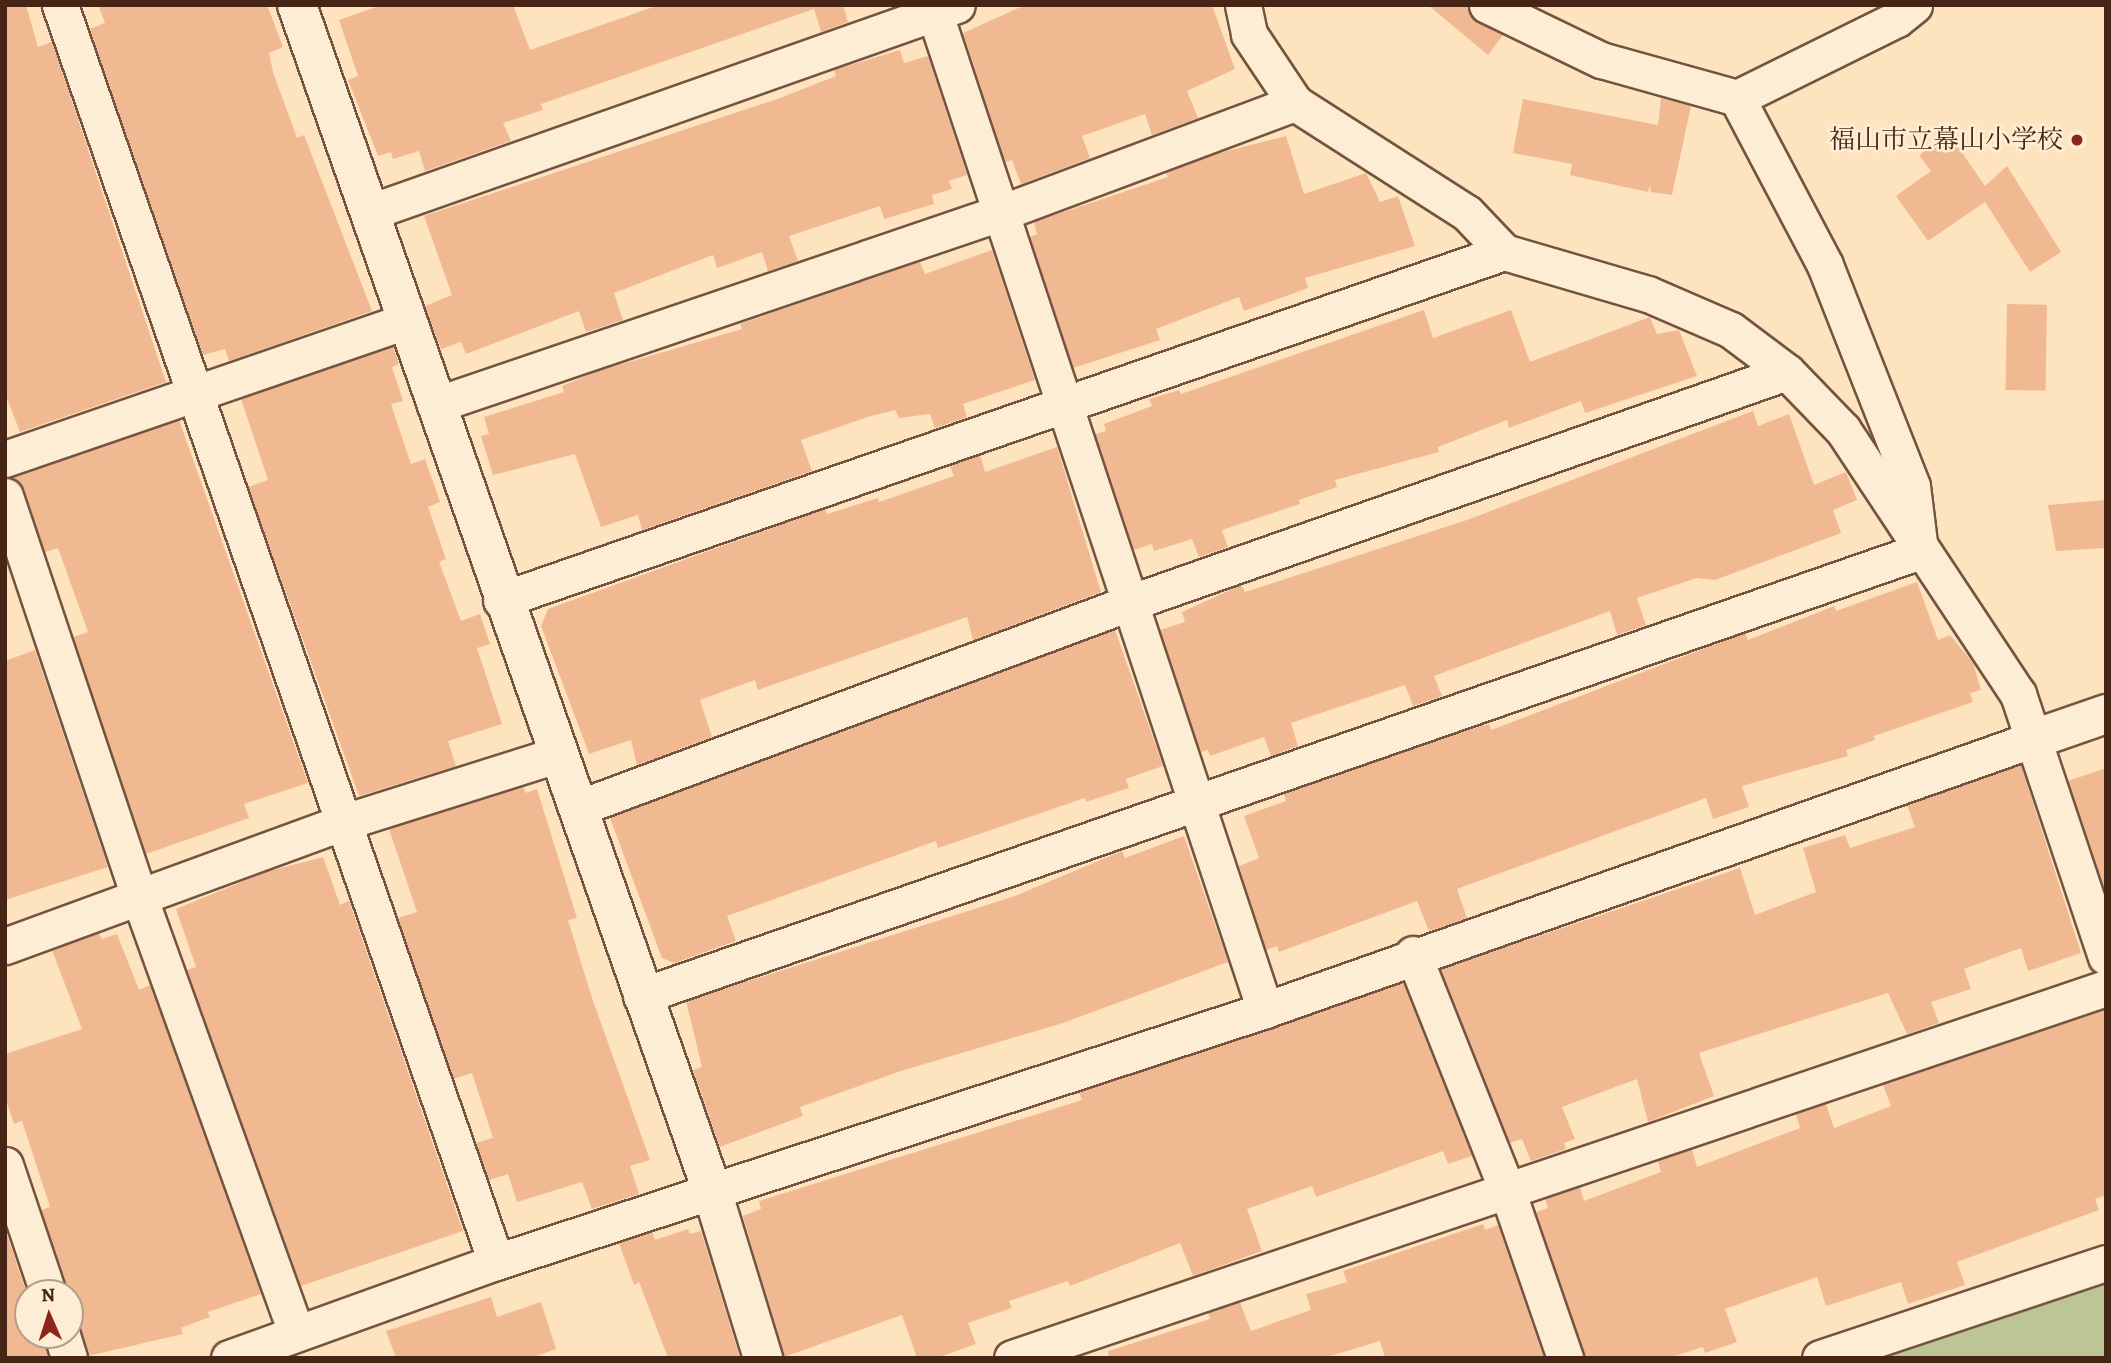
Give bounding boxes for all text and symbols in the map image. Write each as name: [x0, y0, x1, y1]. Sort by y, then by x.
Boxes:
place label: 福山市立幕山小学校: [1829, 124, 2063, 156]
marker: 福山市立幕山小学校: [2069, 132, 2085, 148]
north arrow: [14, 1279, 84, 1349]
text: N: [40, 1282, 56, 1308]

